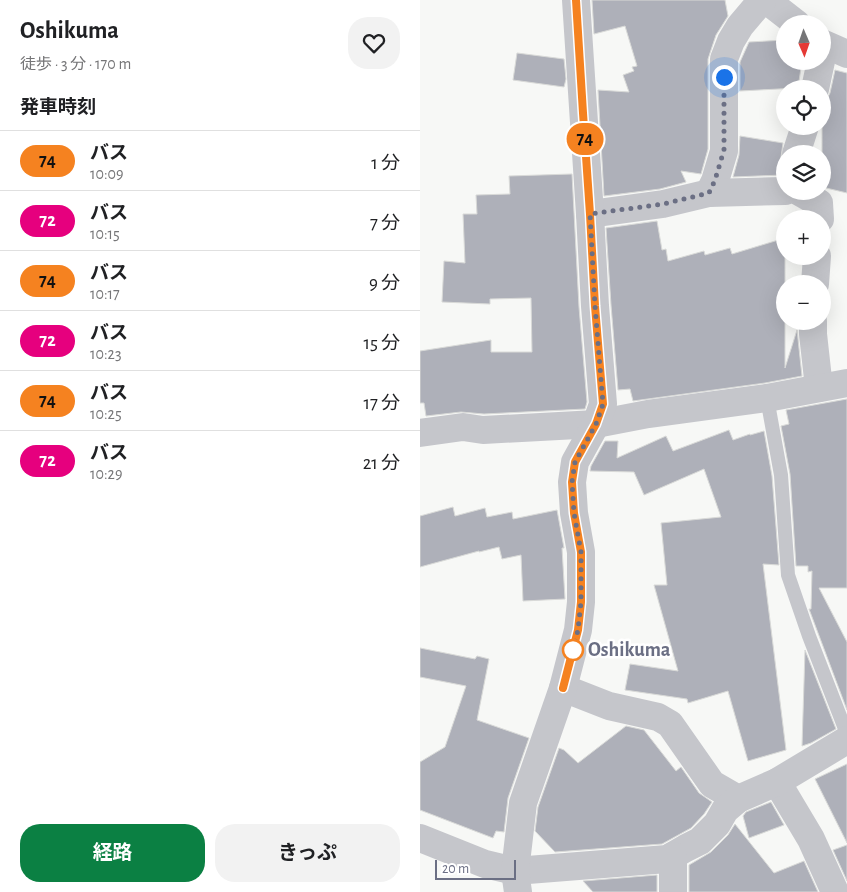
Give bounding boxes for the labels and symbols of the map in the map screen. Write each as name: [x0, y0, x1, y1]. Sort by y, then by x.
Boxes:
north arrow: [776, 15, 831, 70]
your location: [712, 65, 737, 90]
line badge: 74: [562, 123, 608, 155]
marker: Oshikuma: [562, 639, 584, 661]
place label: Oshikuma: [588, 640, 671, 660]
scale bar: [435, 857, 516, 880]

